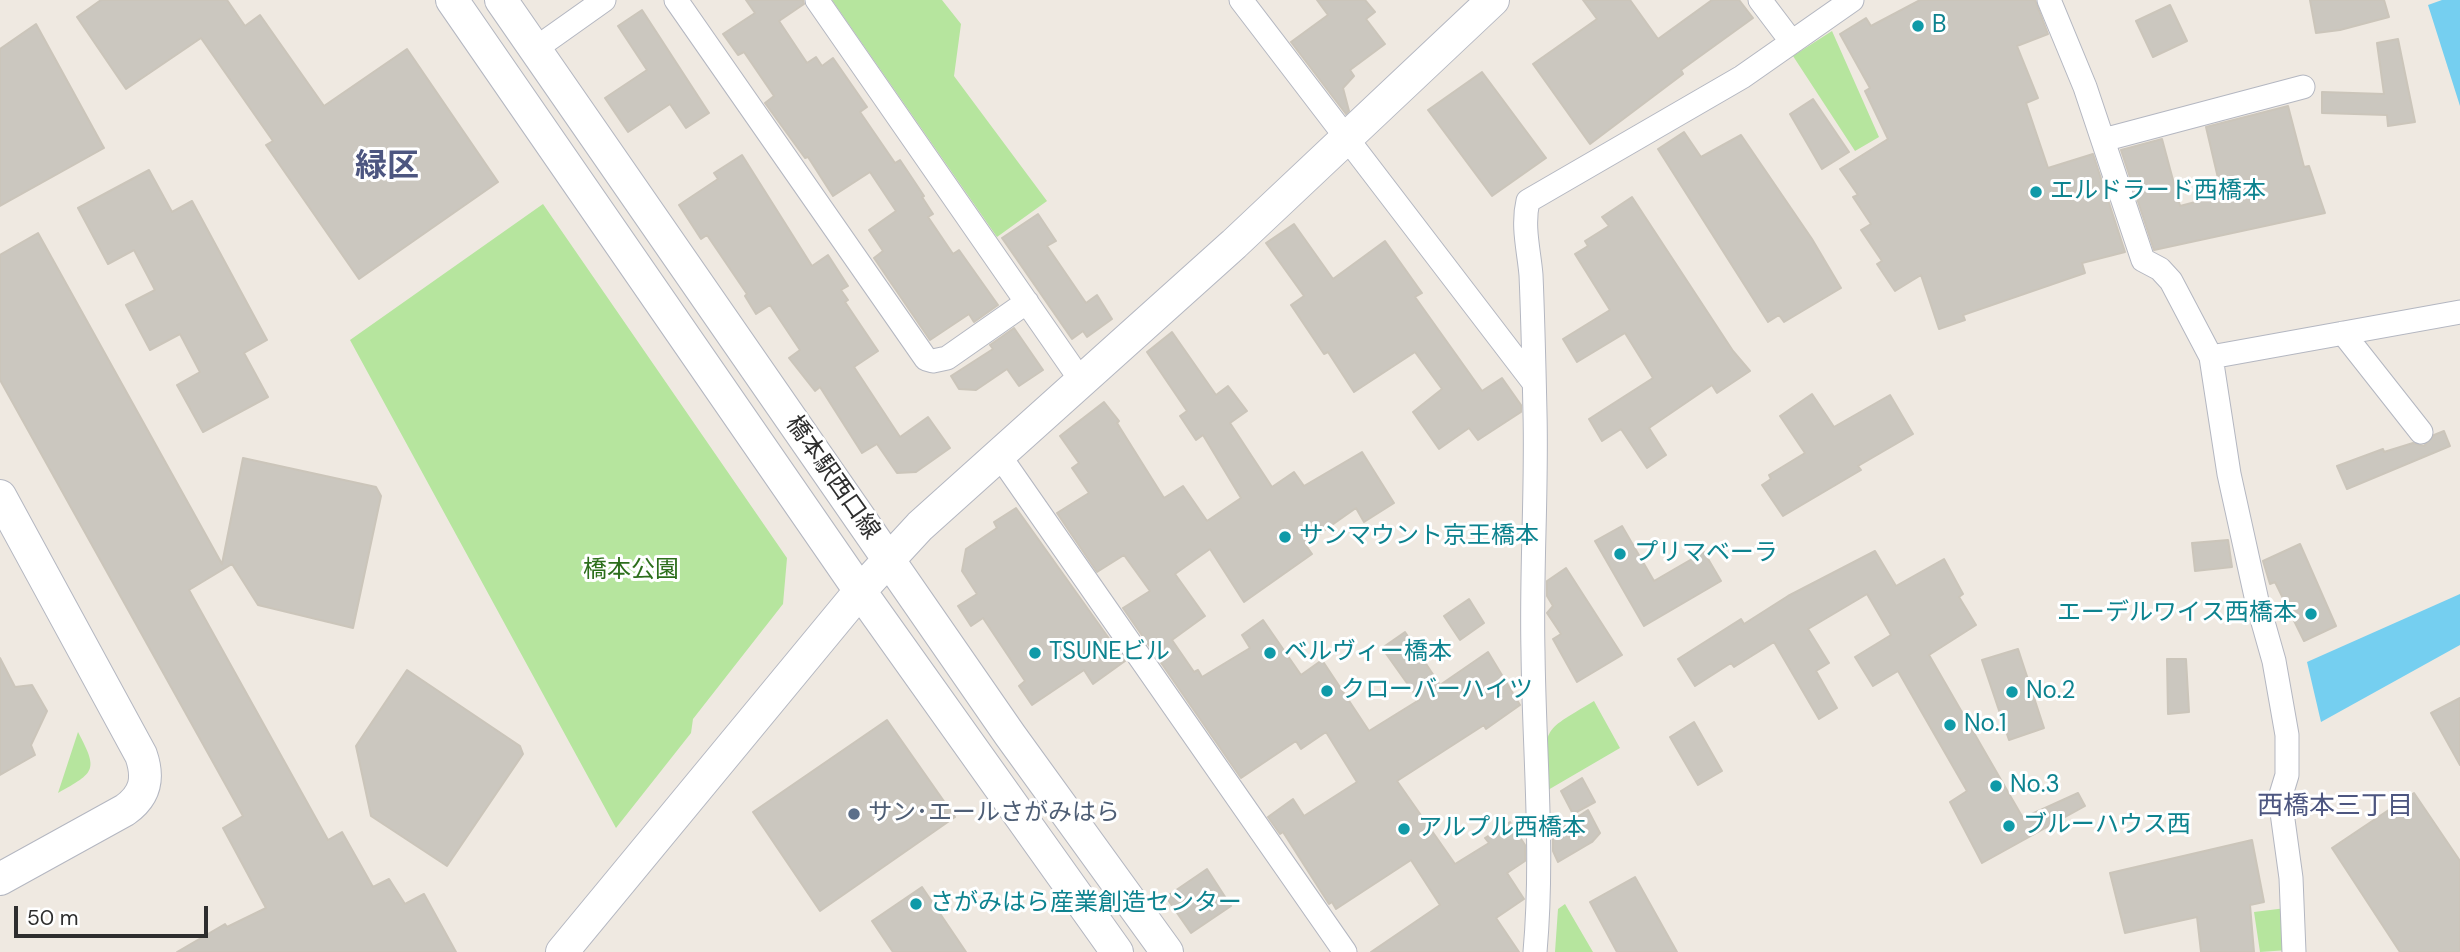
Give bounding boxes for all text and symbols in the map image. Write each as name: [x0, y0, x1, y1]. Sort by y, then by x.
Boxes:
place label: B: [1932, 12, 1946, 40]
marker: B: [1910, 18, 1926, 34]
district label: 緑区: [355, 149, 419, 187]
place label: エルドラード西橋本: [2050, 178, 2266, 206]
marker: エルドラード西橋本: [2028, 184, 2044, 200]
street label: 橋本駅西口線: [779, 411, 885, 545]
place label: サンマウント京王橋本: [1299, 523, 1539, 551]
marker: サンマウント京王橋本: [1277, 529, 1293, 545]
place label: プリマベーラ: [1634, 540, 1778, 568]
marker: プリマベーラ: [1612, 546, 1628, 562]
park label: 橋本公園: [583, 557, 679, 585]
place label: エーデルワイス西橋本: [2057, 600, 2297, 628]
marker: エーデルワイス西橋本: [2303, 606, 2319, 622]
place label: TSUNEビル: [1049, 639, 1170, 667]
place label: ベルヴィー橋本: [1284, 639, 1452, 667]
marker: TSUNEビル: [1027, 645, 1043, 661]
marker: ベルヴィー橋本: [1262, 645, 1278, 661]
place label: クローバーハイツ: [1341, 677, 1533, 705]
place label: No.2: [2026, 678, 2075, 706]
marker: クローバーハイツ: [1319, 683, 1335, 699]
marker: No.2: [2004, 684, 2020, 700]
place label: No.1: [1964, 711, 2007, 739]
marker: No.1: [1942, 717, 1958, 733]
place label: No.3: [2010, 772, 2060, 800]
marker: No.3: [1988, 778, 2004, 794]
district label: 西橋本三丁目: [2257, 791, 2413, 823]
place label: サン･エールさがみはら: [868, 800, 1120, 828]
marker: サン･エールさがみはら: [846, 806, 862, 822]
place label: ブルーハウス西: [2023, 812, 2191, 840]
place label: アルプル西橋本: [1418, 815, 1586, 843]
marker: ブルーハウス西: [2001, 818, 2017, 834]
marker: アルプル西橋本: [1396, 821, 1412, 837]
place label: さがみはら産業創造センター: [930, 890, 1242, 918]
scale bar: [18, 892, 212, 936]
marker: さがみはら産業創造センター: [908, 896, 924, 912]
text: 50 m: [27, 904, 78, 932]

